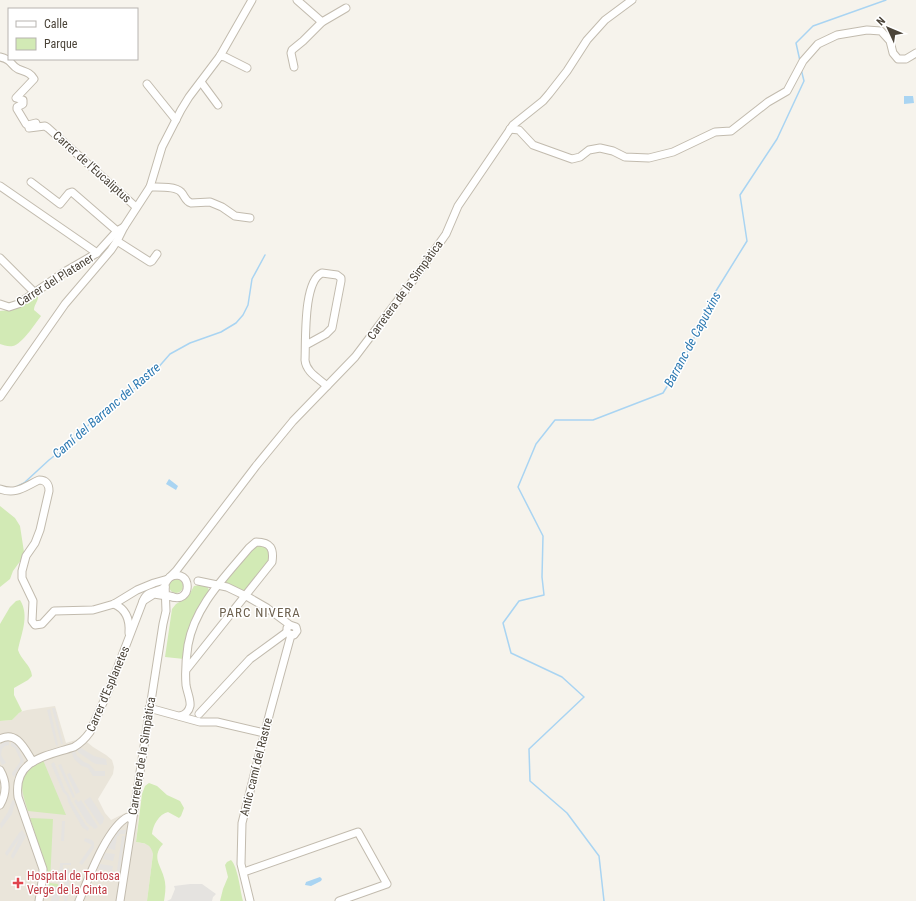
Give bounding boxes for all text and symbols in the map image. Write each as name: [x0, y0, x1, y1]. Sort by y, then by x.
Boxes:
legend: [8, 8, 138, 60]
north arrow: [868, 8, 908, 48]
text: N: [874, 14, 888, 28]
text: Calle: [44, 17, 68, 31]
text: Parque: [44, 37, 78, 51]
street label: Carrer de l'Eucaliptus: [50, 128, 134, 206]
street label: Carretera de la Simpàtica: [364, 237, 446, 342]
street label: Carrer del Plataner: [14, 250, 96, 309]
water label: Barranc de Caputxins: [661, 289, 724, 390]
water label: Camí del Barranc del Rastre: [49, 359, 163, 461]
district label: PARC NIVERA: [219, 605, 301, 620]
street label: Carrer d'Esplanetes: [84, 644, 132, 734]
street label: Carretera de la Simpàtica: [126, 696, 158, 816]
street label: Antic camí del Rastre: [237, 716, 275, 818]
place label: Hospital de Tortosa Verge de la Cinta: [27, 869, 120, 897]
marker: Hospital de Tortosa Verge de la Cinta: [12, 877, 24, 889]

